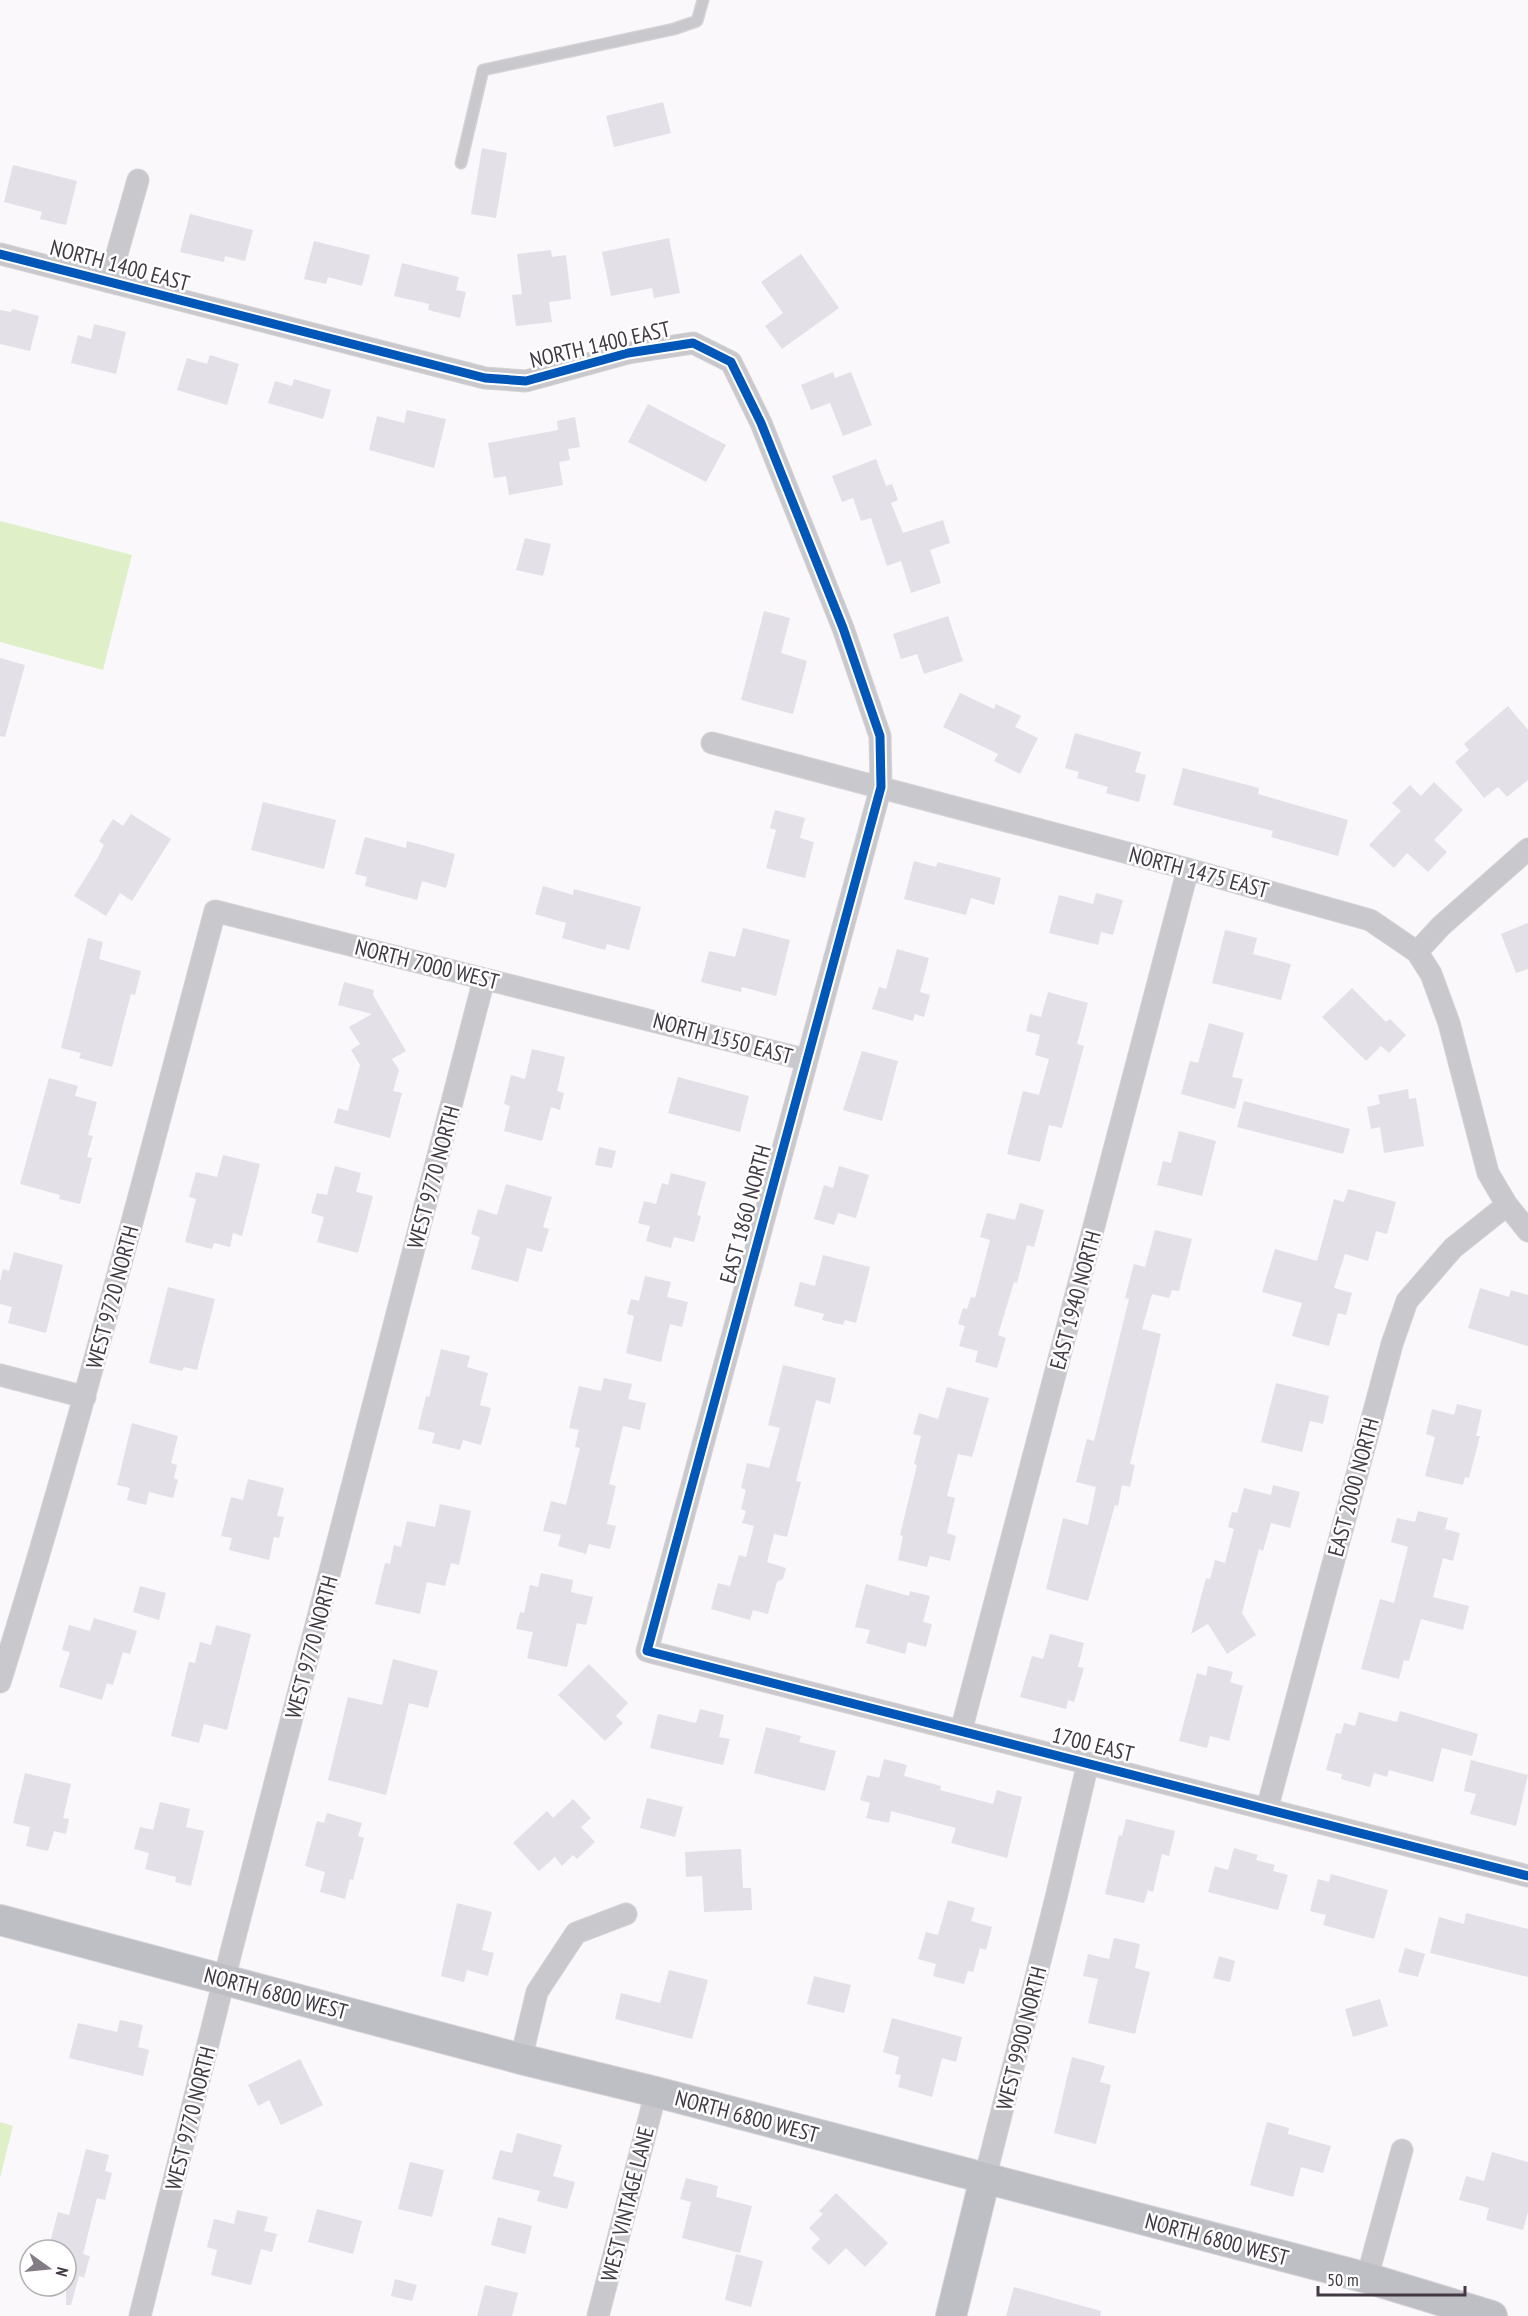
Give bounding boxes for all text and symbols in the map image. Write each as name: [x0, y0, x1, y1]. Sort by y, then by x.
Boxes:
street label: NORTH 1400 EAST: [47, 233, 193, 297]
street label: NORTH 1400 EAST: [527, 314, 673, 374]
street label: NORTH 1475 EAST: [1126, 840, 1272, 904]
street label: NORTH 7000 WEST: [352, 933, 502, 995]
street label: NORTH 1550 EAST: [650, 1006, 796, 1070]
street label: WEST 9770 NORTH: [400, 1102, 466, 1252]
street label: EAST 1860 NORTH: [713, 1142, 777, 1286]
street label: WEST 9720 NORTH: [79, 1222, 145, 1372]
street label: EAST 1940 NORTH: [1043, 1228, 1107, 1372]
street label: EAST 2000 NORTH: [1321, 1415, 1385, 1559]
street label: WEST 9770 NORTH: [278, 1572, 344, 1722]
street label: 1700 EAST: [1049, 1720, 1137, 1768]
street label: NORTH 6800 WEST: [201, 1960, 351, 2026]
street label: WEST 9900 NORTH: [990, 1963, 1052, 2113]
street label: WEST 9770 NORTH: [159, 2043, 221, 2193]
street label: NORTH 6800 WEST: [672, 2083, 822, 2149]
street label: WEST VINTAGE LANE: [594, 2124, 660, 2284]
street label: NORTH 6800 WEST: [1142, 2206, 1292, 2272]
north arrow: [18, 2238, 78, 2298]
scale bar: [1318, 2259, 1465, 2297]
text: N: [52, 2265, 73, 2279]
text: 50 m: [1327, 2268, 1359, 2291]

